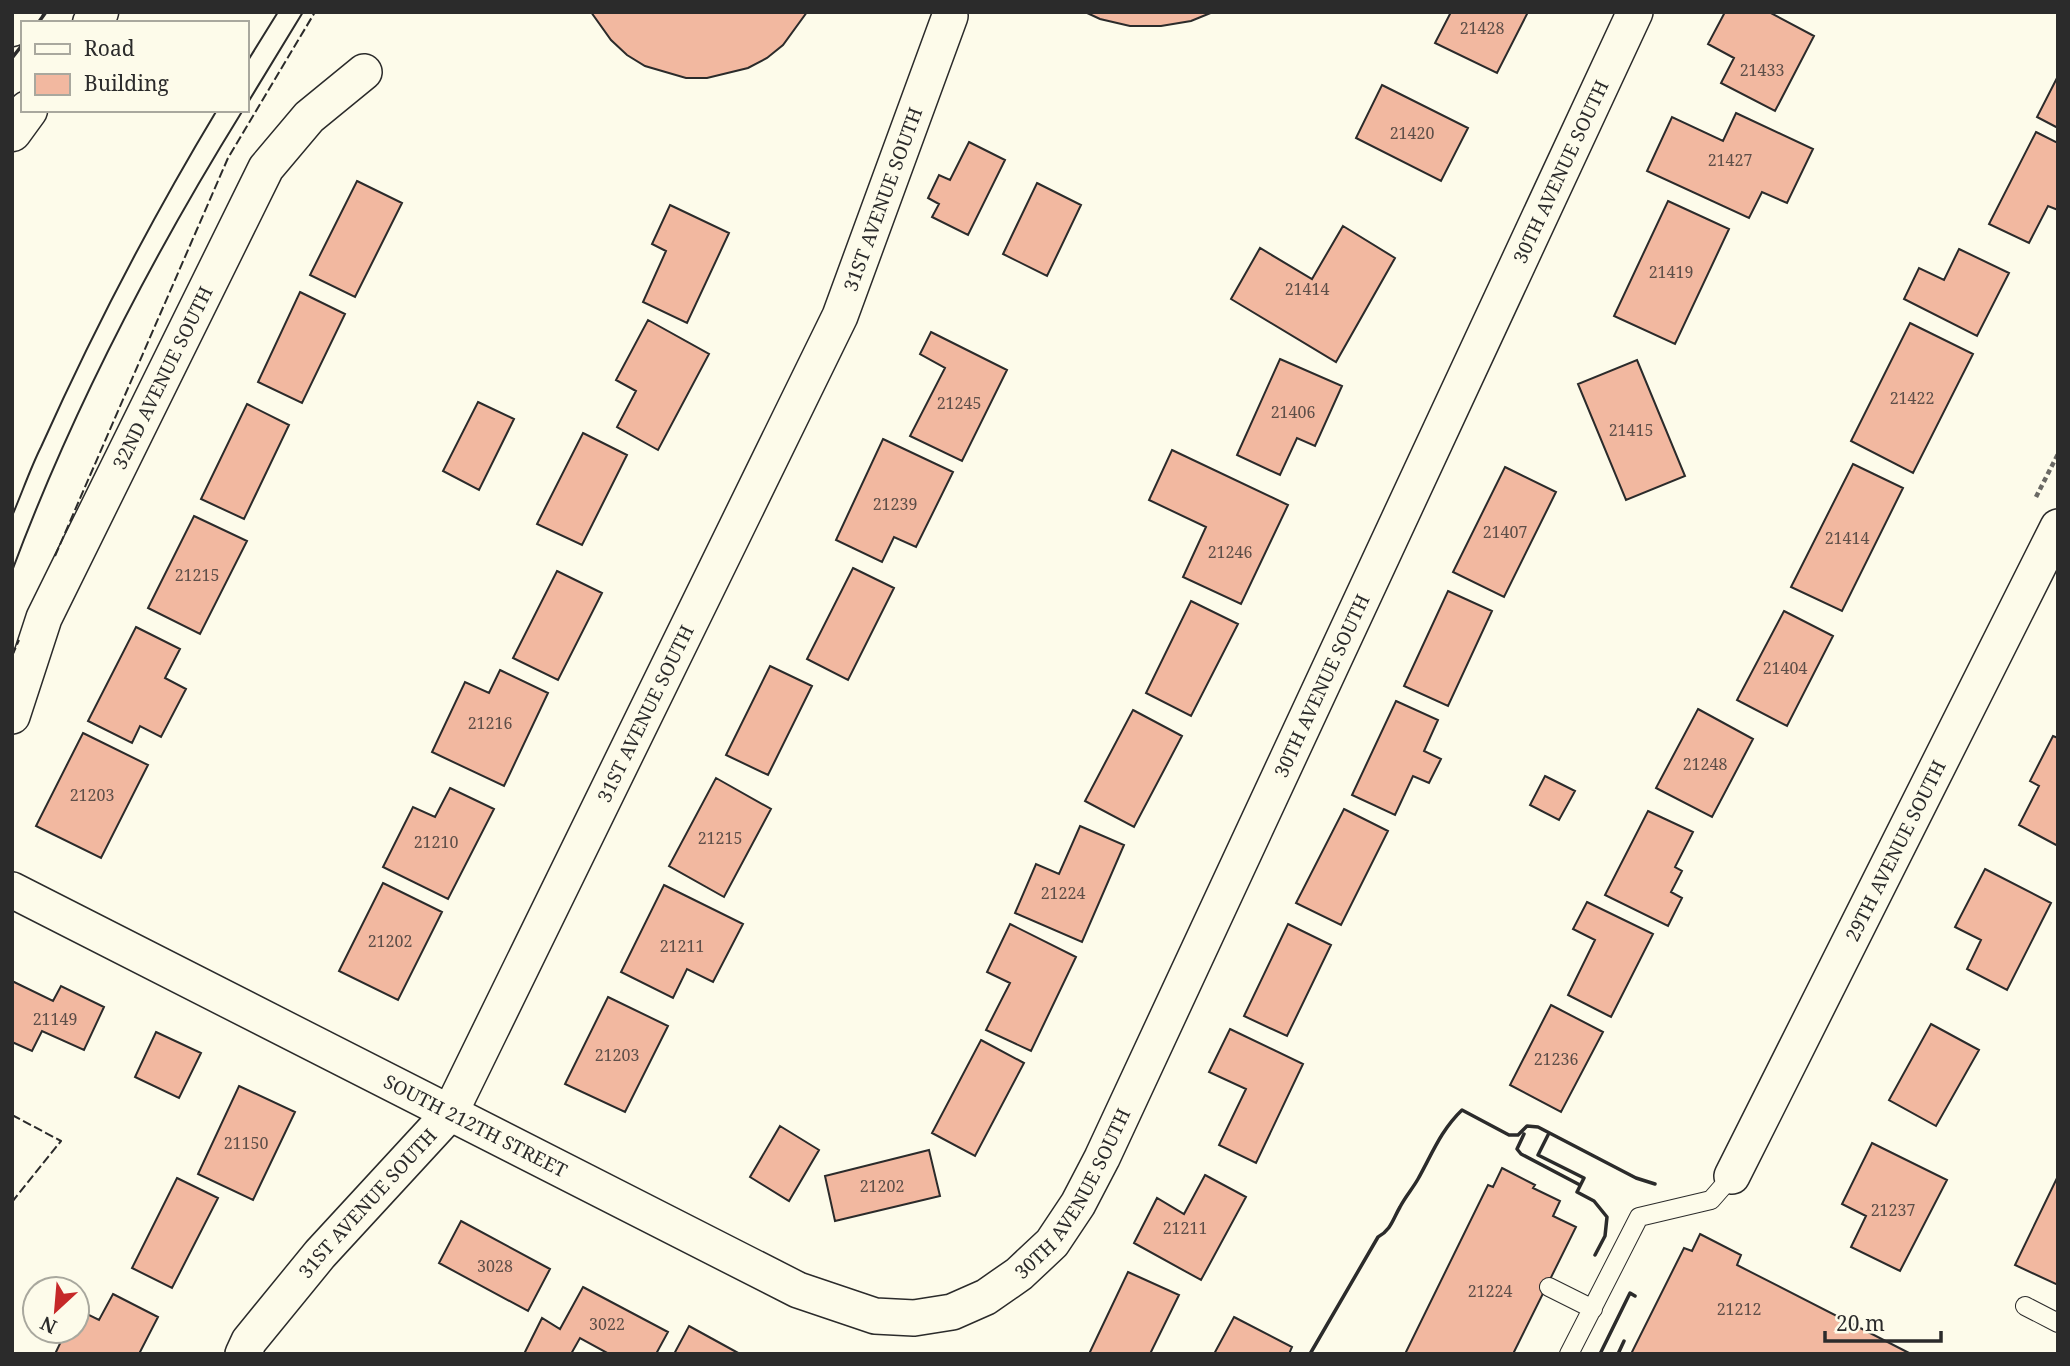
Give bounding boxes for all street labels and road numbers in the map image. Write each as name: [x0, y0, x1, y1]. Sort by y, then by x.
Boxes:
street label: 30TH AVENUE SOUTH: [1507, 76, 1615, 267]
street label: 31ST AVENUE SOUTH: [837, 104, 928, 295]
street label: 32ND AVENUE SOUTH: [106, 282, 219, 474]
street label: 30TH AVENUE SOUTH: [1268, 590, 1375, 782]
street label: 31ST AVENUE SOUTH: [591, 621, 700, 807]
street label: 29TH AVENUE SOUTH: [1839, 756, 1952, 946]
street label: SOUTH 212TH STREET: [379, 1068, 572, 1184]
street label: 30TH AVENUE SOUTH: [1009, 1104, 1136, 1285]
street label: 31ST AVENUE SOUTH: [292, 1123, 442, 1284]

